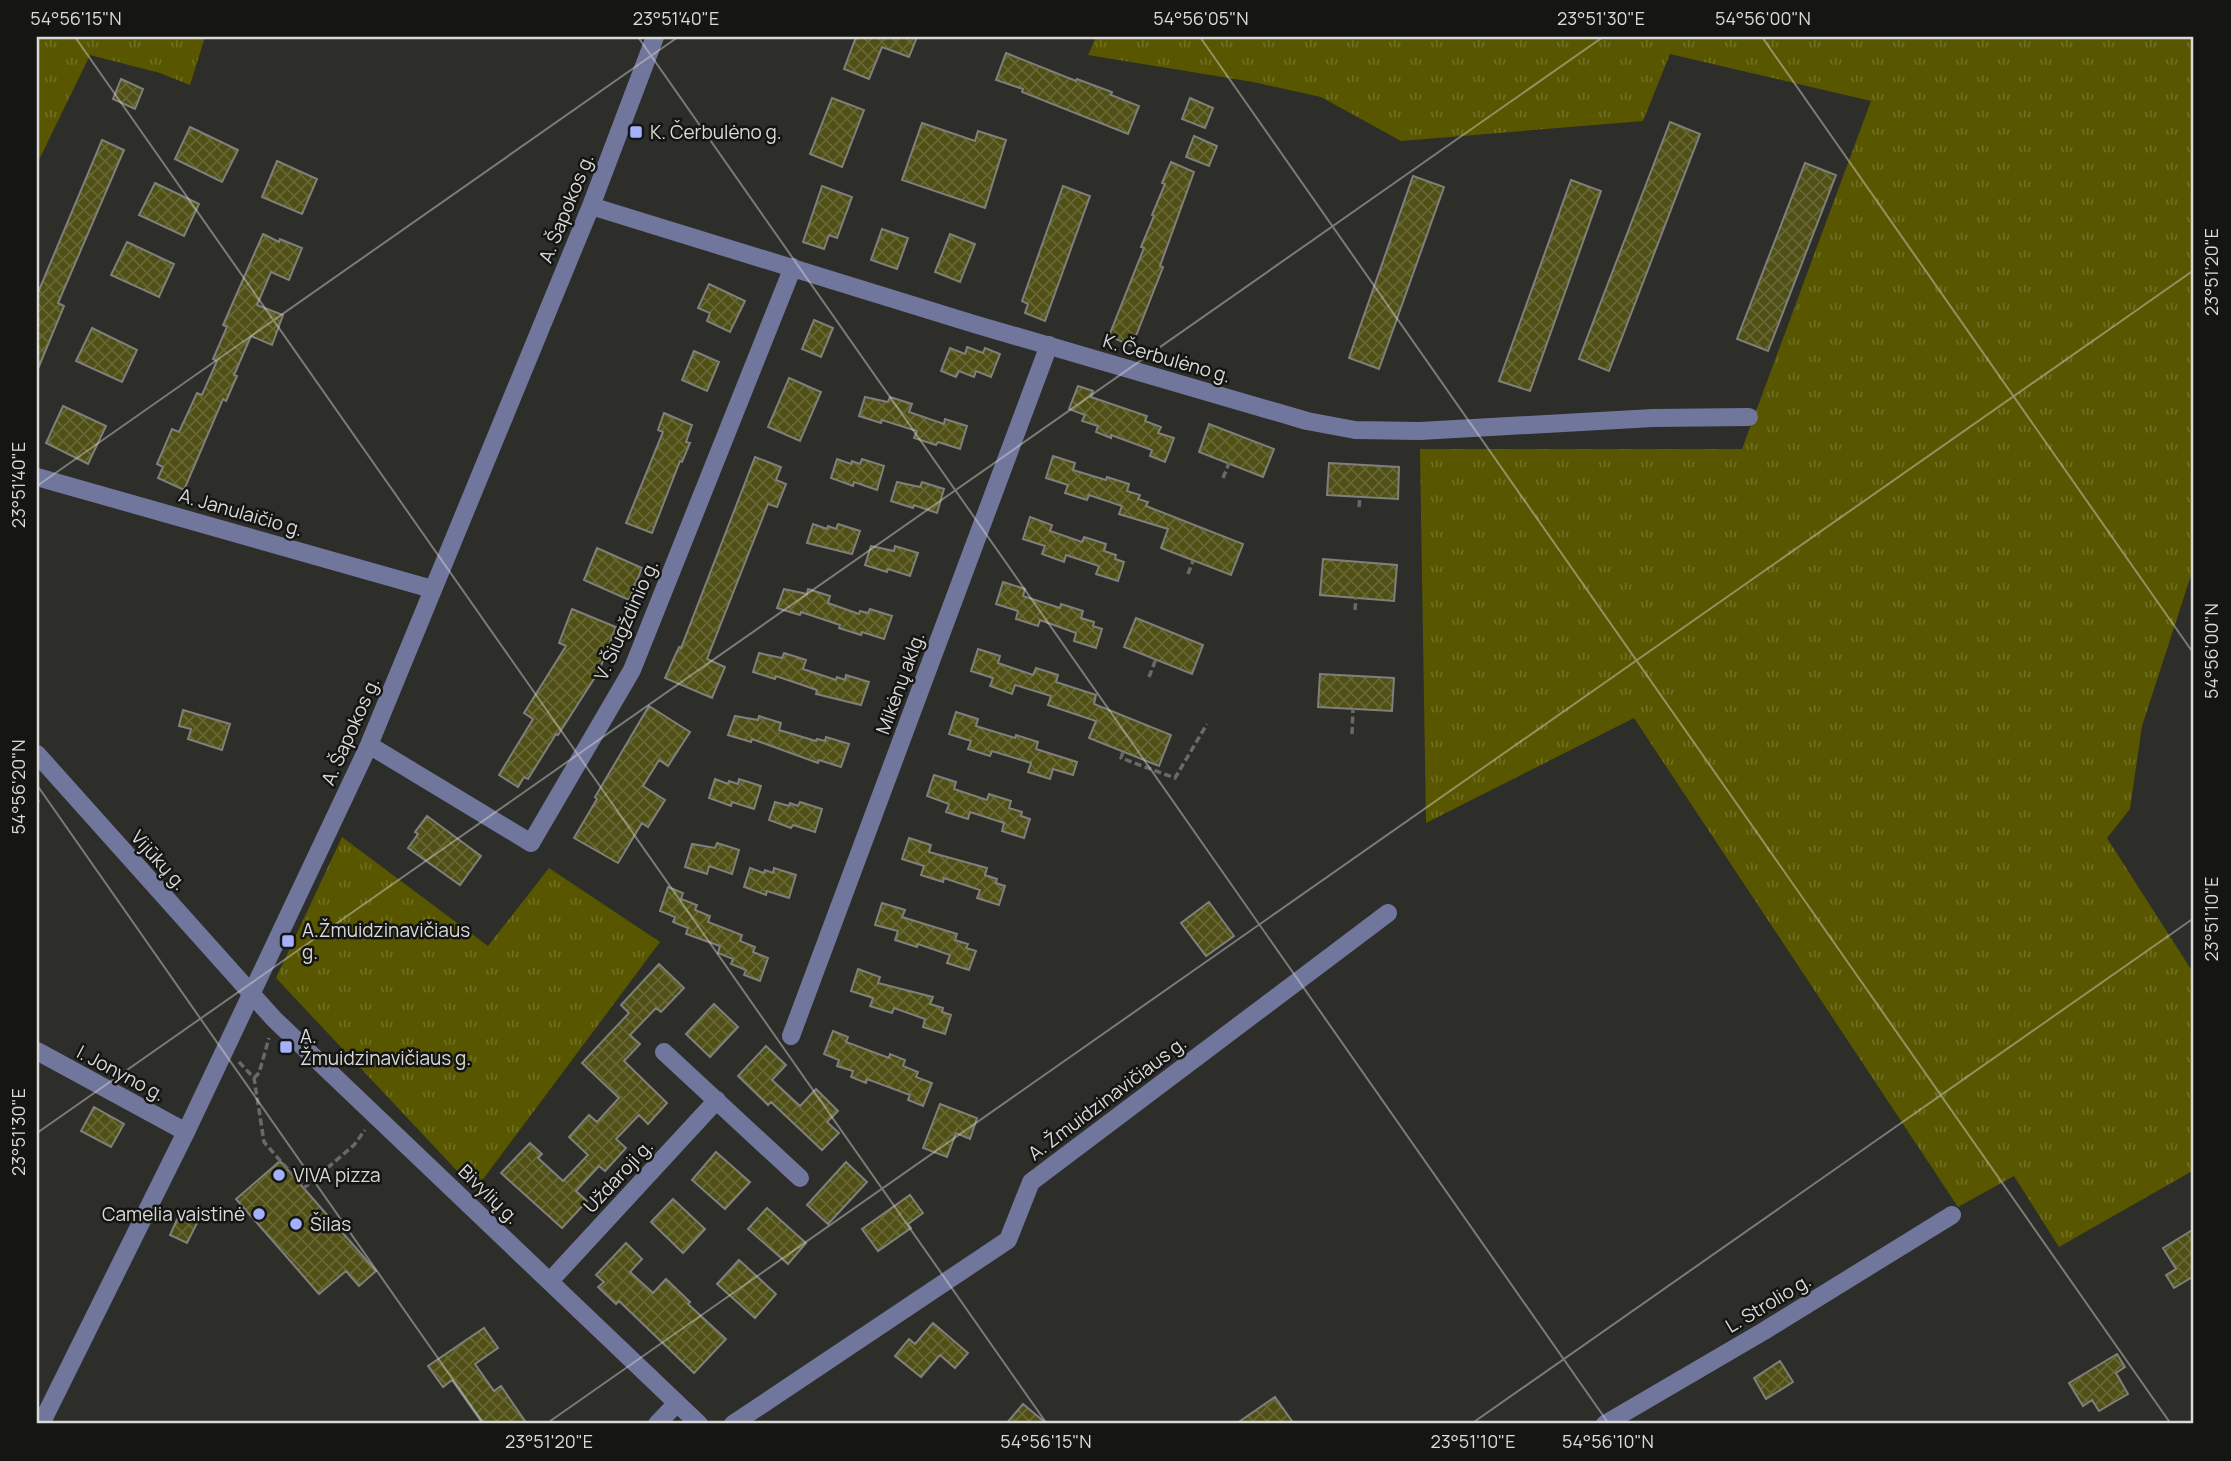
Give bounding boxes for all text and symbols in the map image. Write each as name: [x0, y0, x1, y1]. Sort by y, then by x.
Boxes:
text: 54°56'15"N: [30, 6, 122, 30]
text: 23°51'40"E: [633, 6, 719, 30]
text: 54°56'05"N: [1153, 6, 1249, 30]
text: 23°51'30"E: [1557, 6, 1645, 30]
text: 54°56'00"N: [1715, 6, 1811, 30]
place label: K. Čerbulėno g.: [650, 119, 782, 145]
marker: K. Čerbulėno g.: [628, 124, 644, 140]
street label: A. Šapokos g.: [532, 150, 600, 266]
text: 23°51'20"E: [2199, 228, 2223, 316]
street label: K. Čerbulėno g.: [1100, 327, 1234, 389]
text: 23°51'40"E: [6, 442, 30, 528]
street label: A. Janulaičio g.: [176, 482, 306, 542]
street label: V. Šiugždinio g.: [588, 556, 664, 684]
text: 54°56'00"N: [2199, 603, 2223, 699]
street label: Mikėnų aklg.: [869, 628, 931, 738]
street label: A. Šapokos g.: [315, 673, 385, 789]
text: 54°56'20"N: [6, 739, 30, 835]
street label: Vijūkų g.: [125, 824, 193, 896]
text: 23°51'10"E: [2199, 877, 2223, 961]
place label: A.Žmuidzinavičiaus g.: [302, 917, 470, 965]
marker: A.Žmuidzinavičiaus g.: [280, 933, 296, 949]
place label: A. Žmuidzinavičiaus g.: [300, 1023, 471, 1071]
street label: A. Žmuidzinavičiaus g.: [1023, 1030, 1191, 1166]
street label: I. Jonyno g.: [72, 1039, 170, 1107]
marker: A. Žmuidzinavičiaus g.: [278, 1039, 294, 1055]
text: 23°51'30"E: [6, 1088, 30, 1176]
street label: Uždaroji g.: [577, 1134, 659, 1218]
street label: Bivylių g.: [453, 1158, 525, 1230]
place label: VIVA pizza: [293, 1162, 381, 1188]
marker: VIVA pizza: [271, 1167, 287, 1183]
place label: Camelia vaistinė: [102, 1201, 245, 1227]
marker: Camelia vaistinė: [251, 1206, 267, 1222]
place label: Šilas: [310, 1211, 351, 1237]
marker: Šilas: [288, 1216, 304, 1232]
street label: L. Strolio g.: [1720, 1267, 1816, 1339]
text: 23°51'20"E: [505, 1429, 593, 1453]
text: 54°56'15"N: [1000, 1429, 1092, 1453]
text: 23°51'10"E: [1431, 1429, 1515, 1453]
text: 54°56'10"N: [1562, 1429, 1654, 1453]

